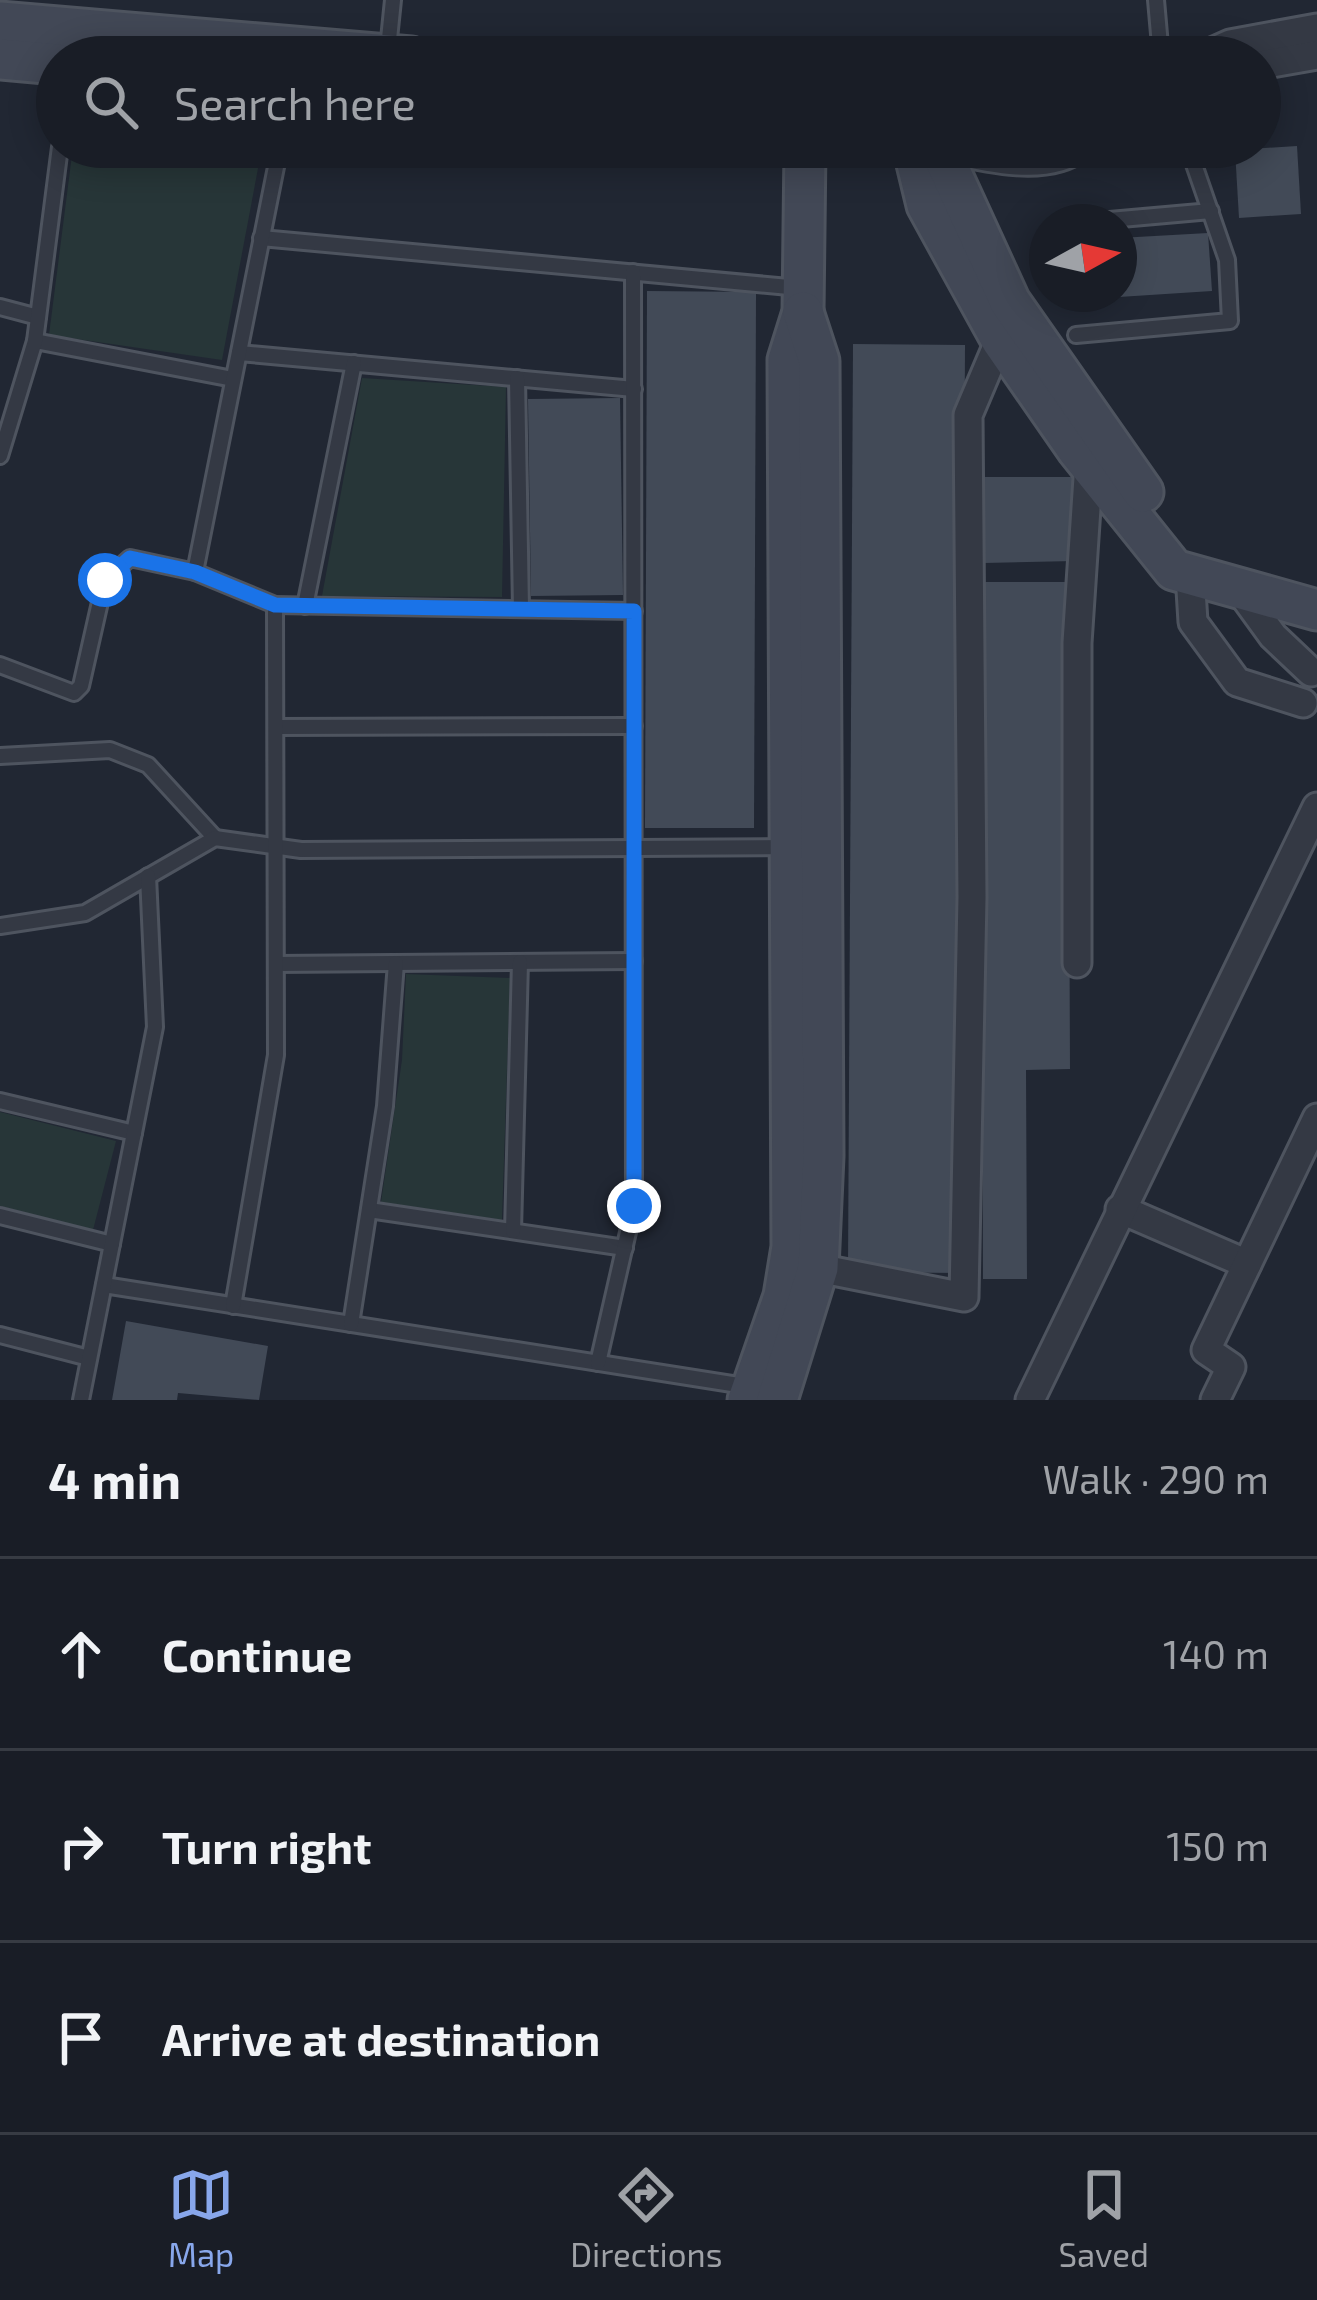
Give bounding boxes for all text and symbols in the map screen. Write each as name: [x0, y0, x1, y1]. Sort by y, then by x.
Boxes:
search box: [36, 36, 1281, 168]
icon: search: [78, 69, 144, 135]
text: Search here: [174, 75, 416, 129]
north arrow: [1029, 204, 1137, 312]
route start: [78, 553, 132, 607]
route end: [607, 1179, 661, 1233]
text: 4 min: [48, 1448, 181, 1509]
text: Walk · 290 m: [1043, 1455, 1269, 1502]
icon: ahead: [48, 1621, 114, 1687]
text: Continue: [162, 1627, 352, 1681]
text: 140 m: [1163, 1630, 1269, 1677]
icon: right: [48, 1813, 114, 1879]
text: Turn right: [162, 1819, 371, 1873]
text: 150 m: [1166, 1822, 1269, 1869]
icon: arrive: [48, 2005, 114, 2071]
text: Arrive at destination: [162, 2011, 600, 2065]
tab: Map: [168, 2162, 234, 2274]
tab: Directions: [570, 2162, 722, 2274]
tab: Saved: [1058, 2162, 1149, 2274]

